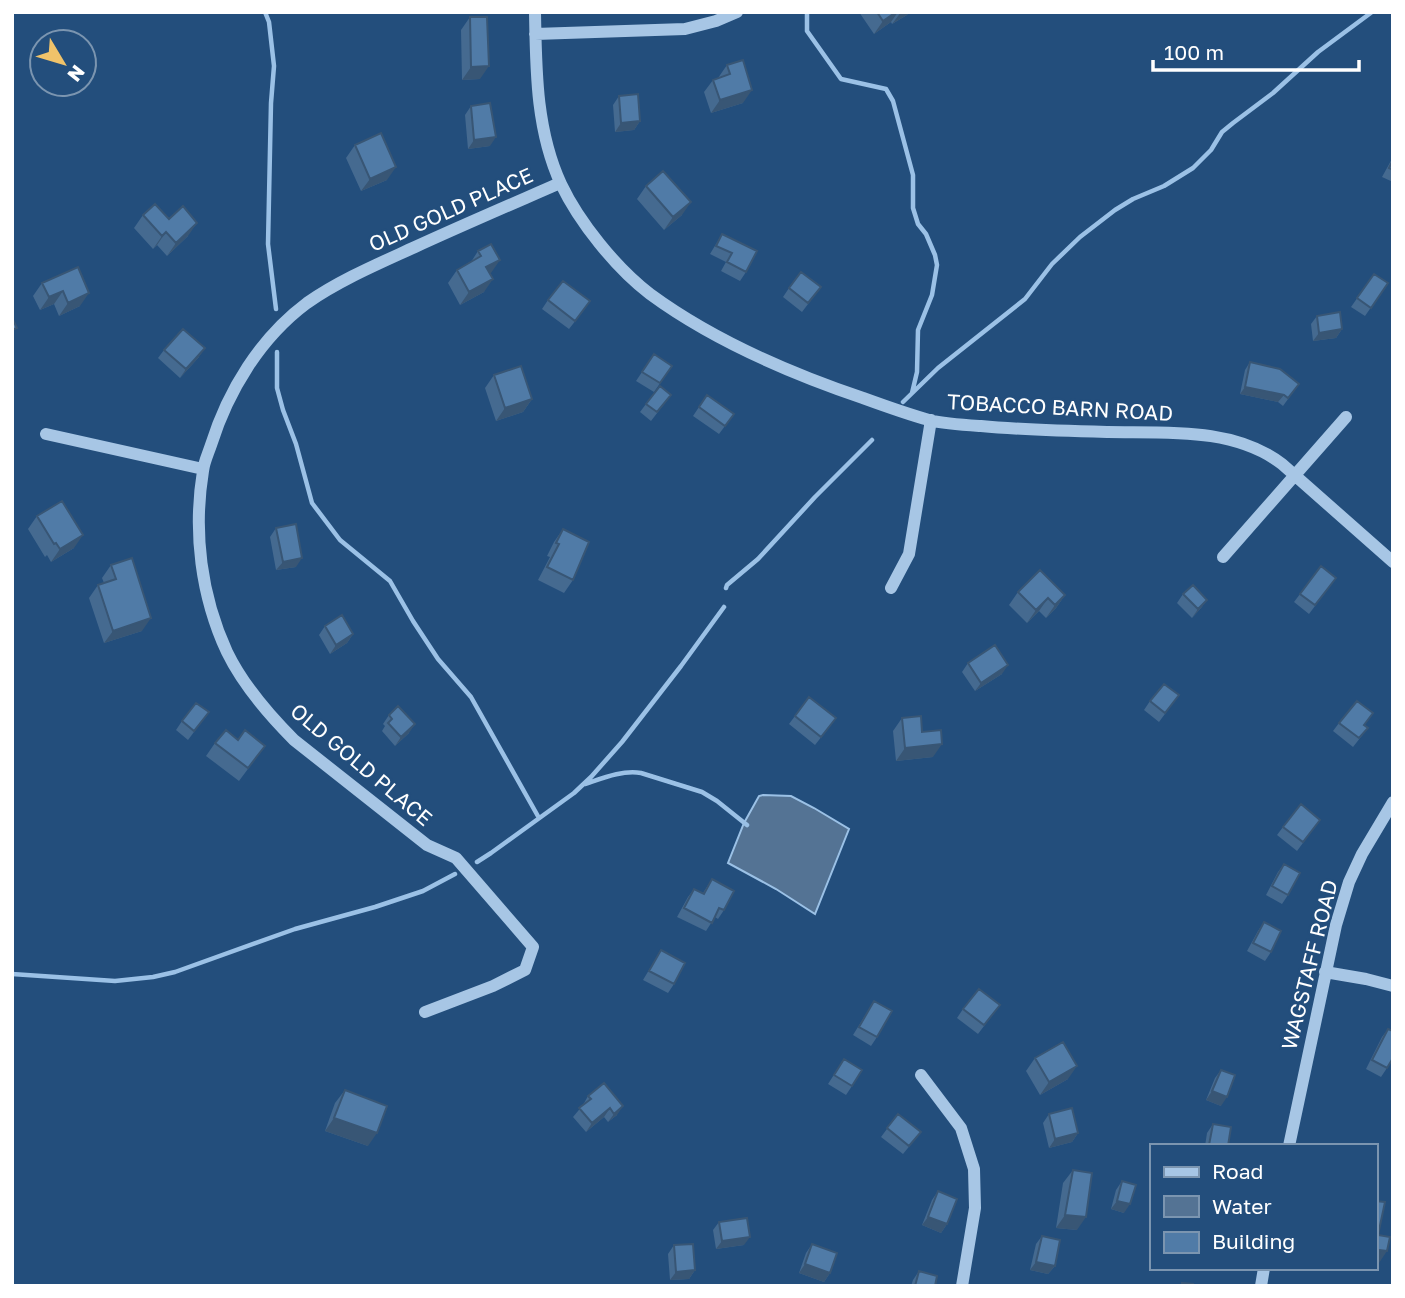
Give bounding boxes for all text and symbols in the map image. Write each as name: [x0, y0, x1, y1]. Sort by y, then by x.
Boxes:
north arrow: [28, 28, 98, 98]
scale bar: [1153, 28, 1360, 72]
text: 100 m: [1164, 39, 1224, 65]
text: N: [63, 61, 90, 87]
street label: OLD GOLD PLACE: [365, 161, 537, 257]
street label: TOBACCO BARN ROAD: [946, 388, 1174, 426]
street label: OLD GOLD PLACE: [286, 697, 438, 831]
street label: WAGSTAFF ROAD: [1275, 877, 1343, 1053]
legend: [1150, 1144, 1377, 1270]
text: Road: [1212, 1158, 1263, 1184]
text: Water: [1212, 1193, 1272, 1219]
text: Building: [1212, 1228, 1295, 1254]

